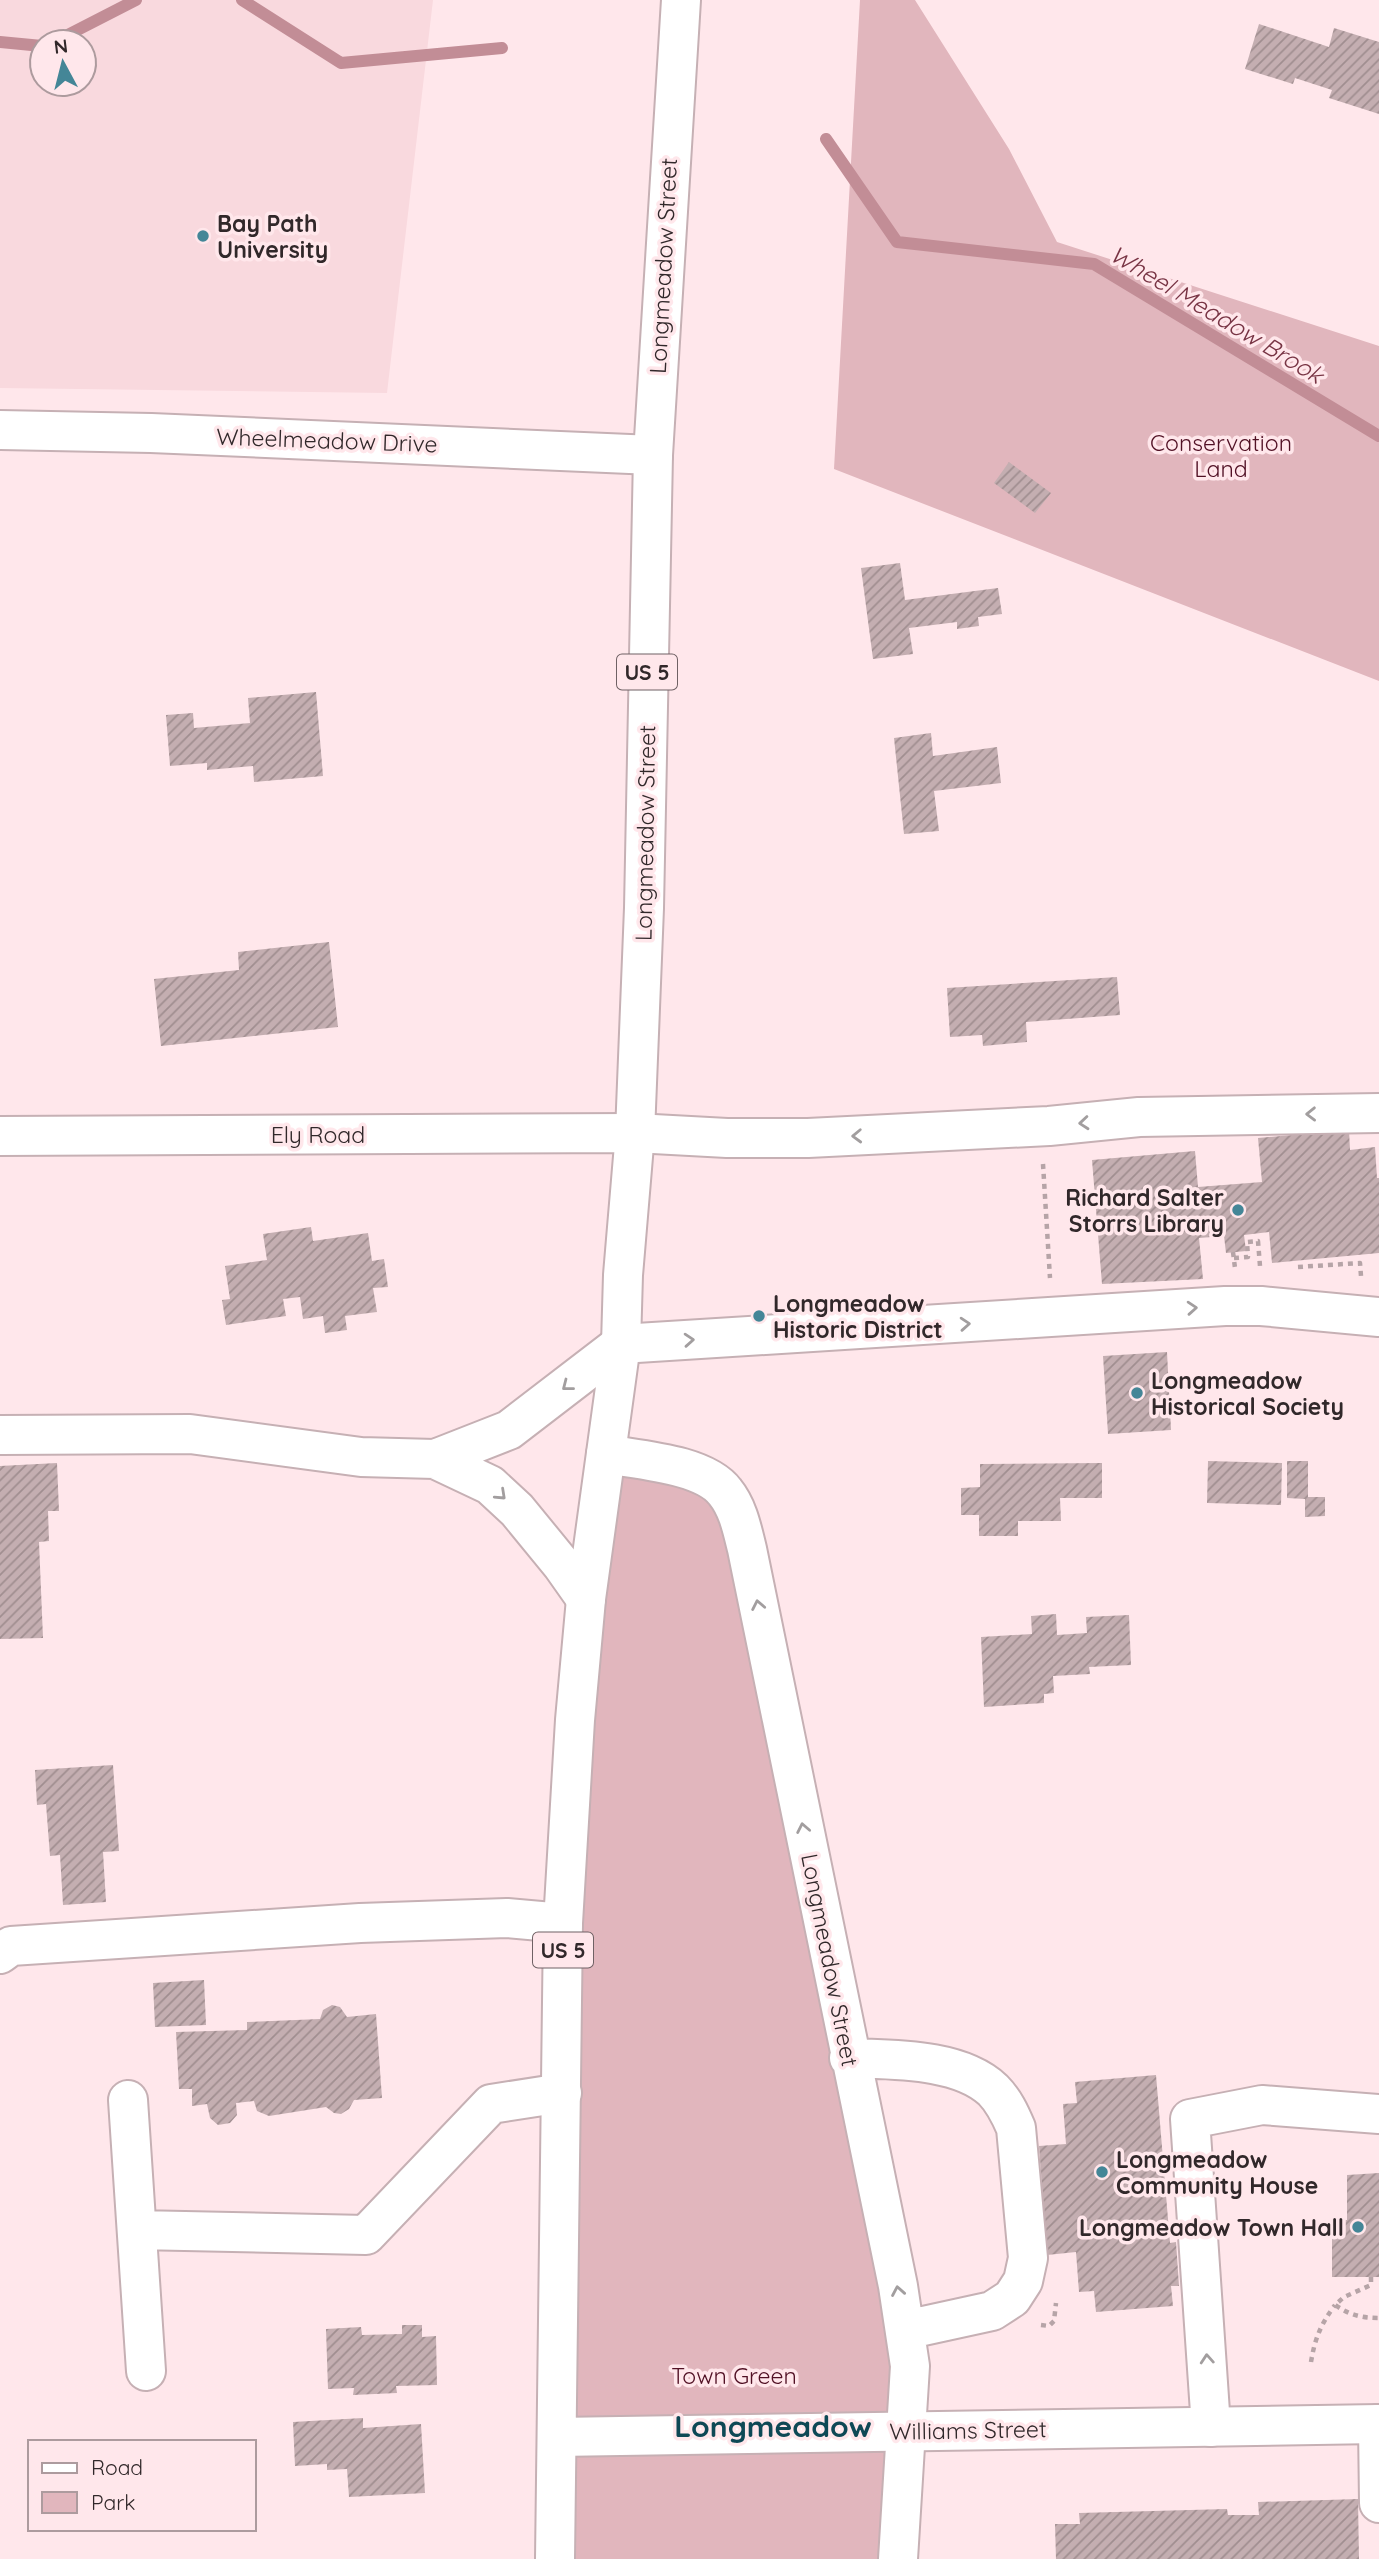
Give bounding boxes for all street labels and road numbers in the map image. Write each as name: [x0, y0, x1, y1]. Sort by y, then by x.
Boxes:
street label: Longmeadow Street: [643, 157, 683, 375]
street label: Wheelmeadow Drive: [216, 422, 438, 458]
road number: US 5: [617, 654, 677, 690]
street label: Longmeadow Street: [629, 725, 661, 941]
street label: Ely Road: [271, 1120, 365, 1149]
street label: Longmeadow Street: [795, 1851, 865, 2069]
road number: US 5: [533, 1932, 593, 1968]
street label: Williams Street: [889, 2414, 1047, 2446]

